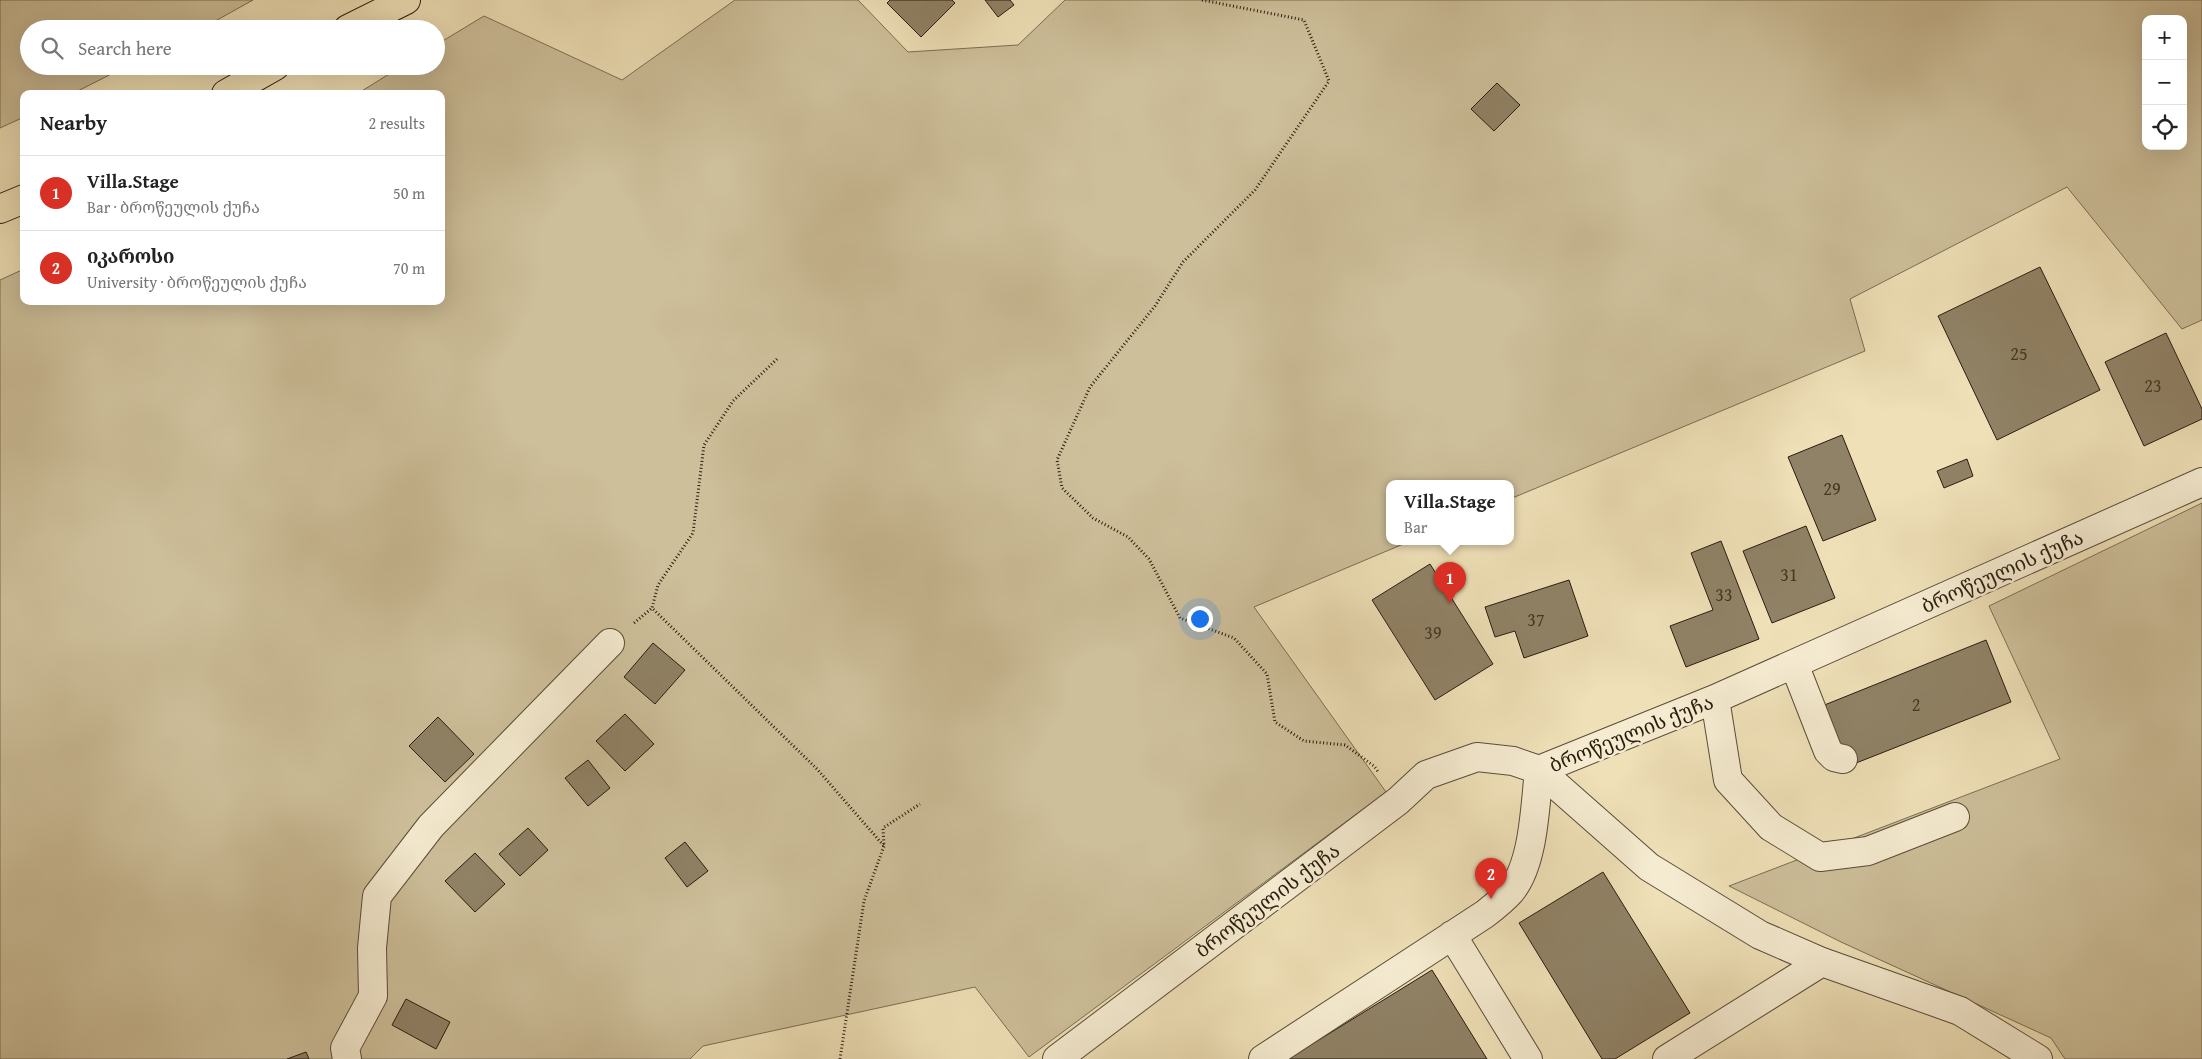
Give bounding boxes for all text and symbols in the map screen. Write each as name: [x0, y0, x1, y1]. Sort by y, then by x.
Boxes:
map controls: [2142, 15, 2187, 150]
button: +: [2142, 15, 2187, 60]
search box: [20, 20, 445, 75]
icon: search: [38, 34, 66, 62]
text: Search here: [78, 34, 172, 62]
button: −: [2142, 60, 2187, 105]
button: locate: [2142, 105, 2187, 150]
text: Nearby: [40, 107, 107, 138]
text: 2 results: [368, 111, 425, 135]
text: Villa.Stage: [87, 167, 179, 195]
text: 1: [52, 181, 60, 205]
text: 50 m: [393, 181, 425, 205]
text: Bar · ბროწეულის ქუჩა: [87, 195, 260, 219]
text: იკაროსი: [87, 242, 175, 270]
text: 2: [52, 256, 60, 280]
text: 70 m: [393, 256, 425, 280]
text: University · ბროწეულის ქუჩა: [87, 270, 307, 294]
house number: 25: [2010, 340, 2028, 367]
house number: 23: [2144, 372, 2162, 399]
house number: 29: [1823, 475, 1841, 502]
popup: [1386, 480, 1514, 545]
text: Villa.Stage: [1404, 487, 1496, 515]
text: Bar: [1404, 515, 1427, 539]
street label: ბროწეულის ქუჩა: [1916, 522, 2088, 620]
house number: 31: [1780, 561, 1798, 588]
pin: 1: [1434, 562, 1466, 603]
house number: 33: [1715, 581, 1733, 608]
your location: [1187, 606, 1213, 632]
house number: 37: [1527, 606, 1545, 633]
house number: 39: [1424, 619, 1442, 646]
street label: ბროწეულის ქუჩა: [1545, 687, 1717, 779]
house number: 2: [1912, 691, 1920, 718]
street label: ბროწეულის ქუჩა: [1188, 836, 1346, 964]
pin: 2: [1475, 858, 1507, 899]

